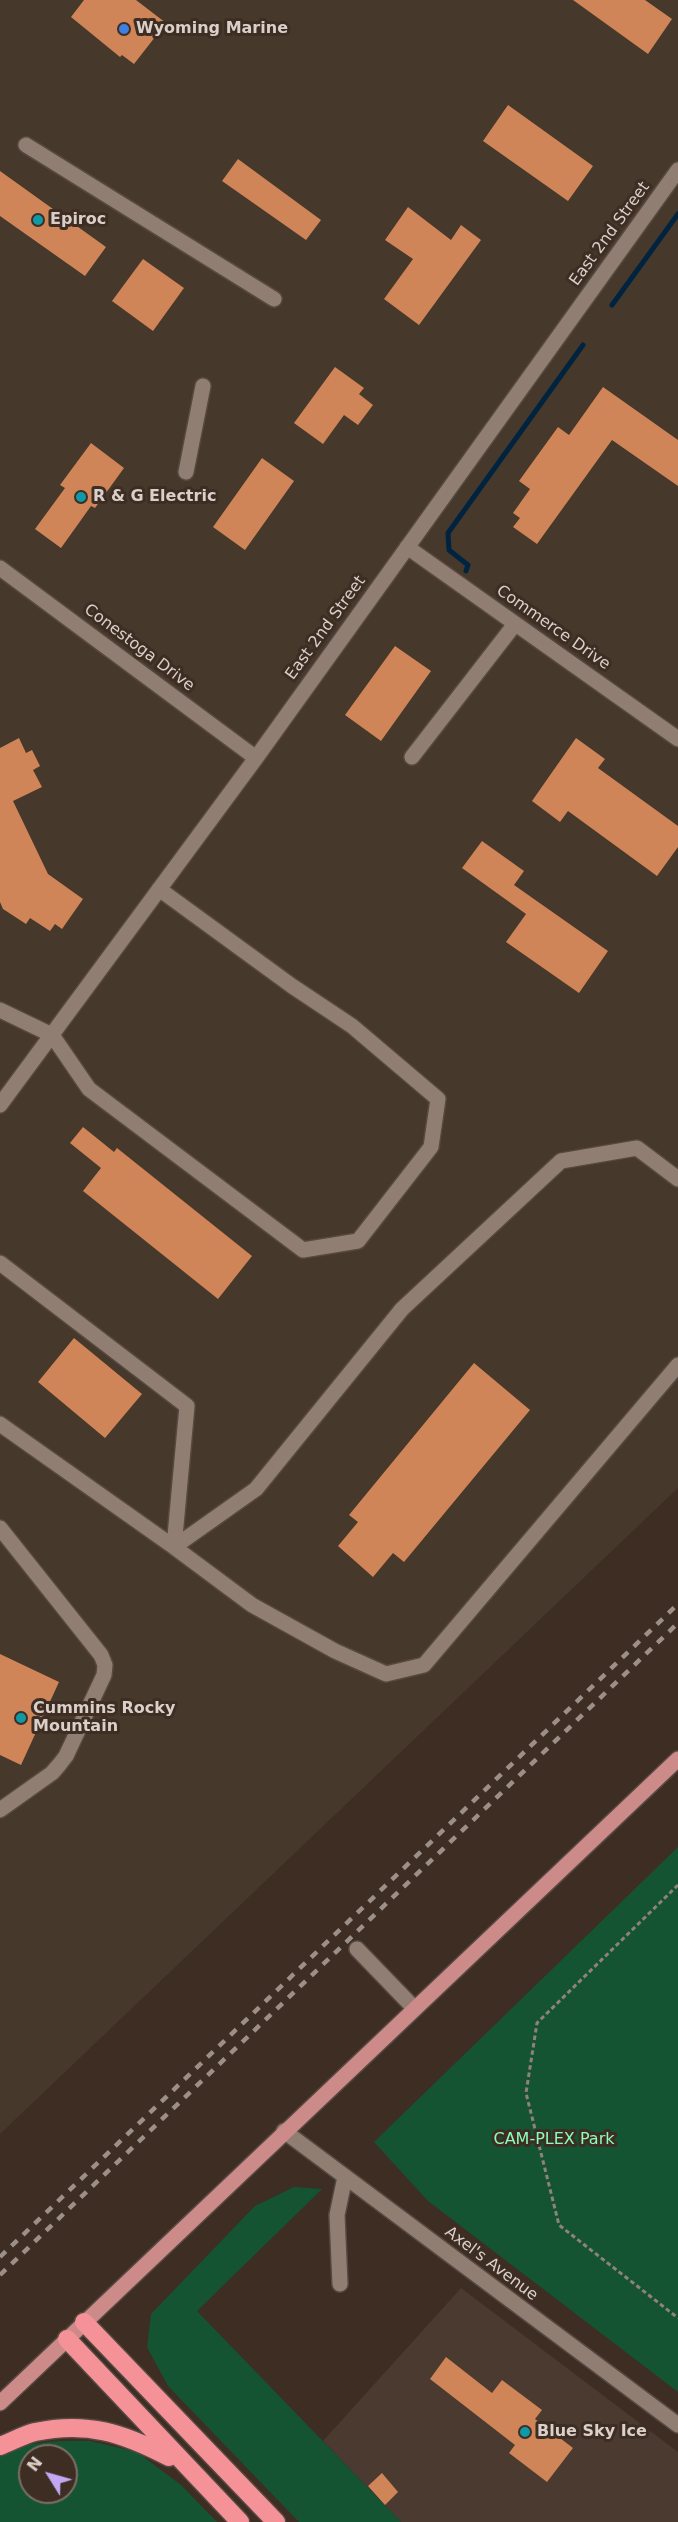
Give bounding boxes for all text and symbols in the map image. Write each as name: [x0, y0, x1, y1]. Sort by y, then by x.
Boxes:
place label: Wyoming Marine: [136, 19, 288, 39]
marker: Wyoming Marine: [117, 22, 131, 36]
street label: East 2nd Street: [566, 178, 654, 290]
place label: Epiroc: [50, 210, 106, 230]
marker: Epiroc: [31, 213, 45, 227]
place label: R & G Electric: [93, 487, 216, 507]
marker: R & G Electric: [74, 490, 88, 504]
street label: East 2nd Street: [282, 572, 370, 684]
street label: Commerce Drive: [492, 582, 614, 674]
street label: Conestoga Drive: [80, 600, 198, 696]
place label: Cummins Rocky Mountain: [33, 1699, 175, 1737]
marker: Cummins Rocky Mountain: [14, 1711, 28, 1725]
park label: CAM-PLEX Park: [494, 2130, 614, 2150]
street label: Axel's Avenue: [441, 2223, 541, 2305]
place label: Blue Sky Ice: [537, 2422, 647, 2442]
marker: Blue Sky Ice: [518, 2425, 532, 2439]
north arrow: [18, 2444, 78, 2504]
text: N: [23, 2453, 46, 2475]

